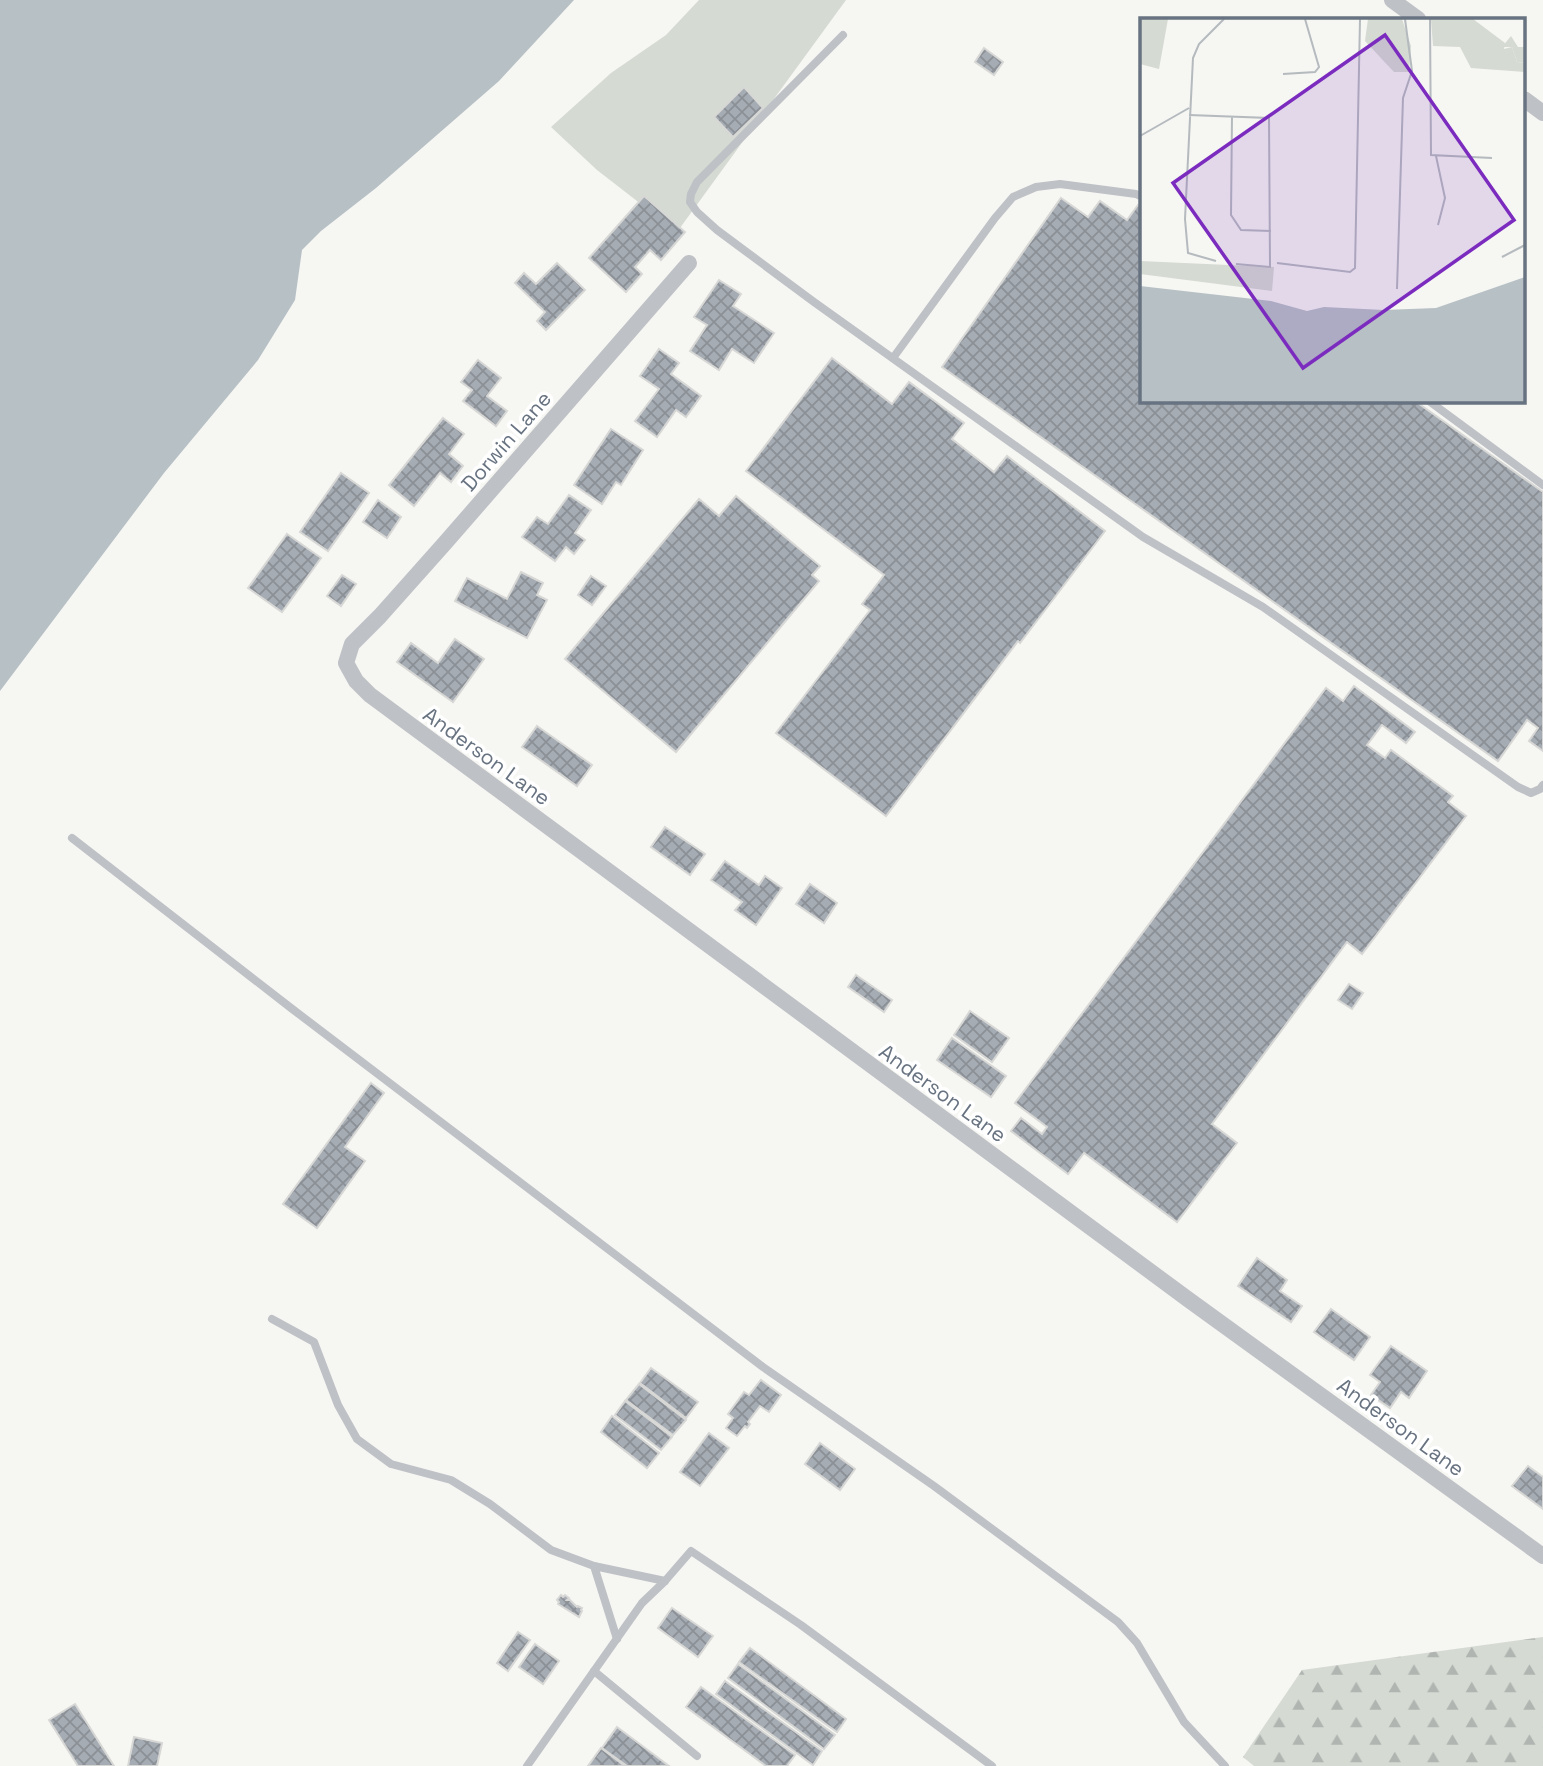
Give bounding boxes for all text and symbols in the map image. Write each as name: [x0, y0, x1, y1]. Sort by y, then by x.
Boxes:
inset map: [1140, 18, 1526, 402]
street label: Dorwin Lane: [455, 385, 557, 497]
street label: Anderson Lane: [418, 701, 556, 811]
street label: Anderson Lane: [874, 1038, 1012, 1148]
street label: Anderson Lane: [1332, 1372, 1470, 1482]

